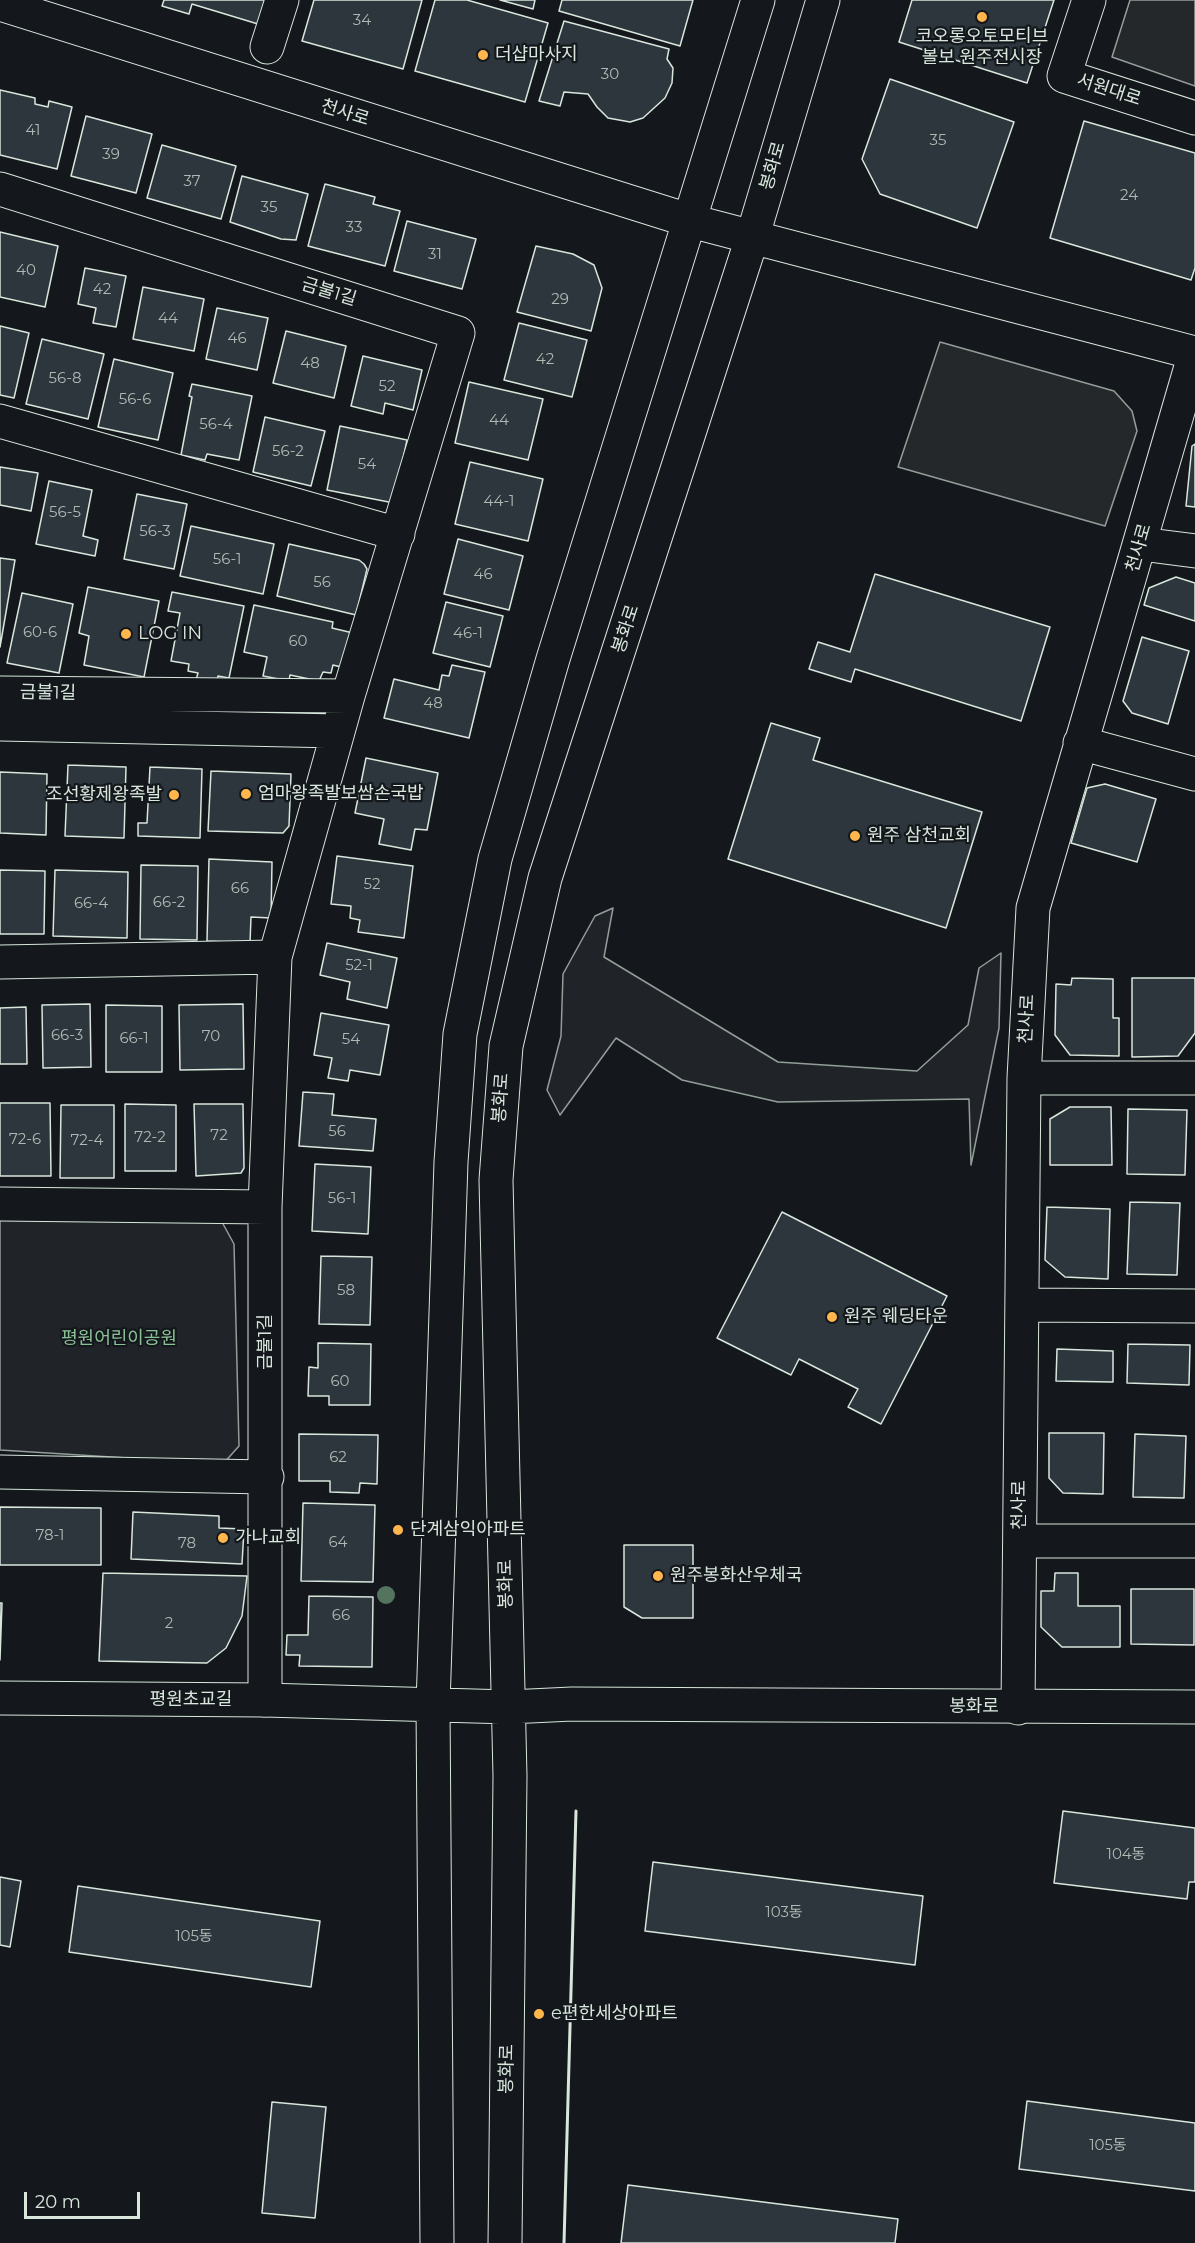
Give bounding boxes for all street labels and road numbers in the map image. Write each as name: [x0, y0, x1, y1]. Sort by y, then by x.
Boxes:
street label: 서원대로: [1074, 69, 1144, 111]
street label: 천사로: [318, 95, 372, 131]
street label: 봉화로: [756, 139, 790, 193]
street label: 금불1길: [299, 273, 359, 311]
street label: 천사로: [1122, 521, 1156, 575]
street label: 봉화로: [608, 602, 644, 656]
street label: 금불1길: [20, 682, 76, 704]
street label: 천사로: [1015, 994, 1039, 1044]
street label: 봉화로: [488, 1072, 514, 1124]
street label: 금불1길: [255, 1314, 277, 1370]
street label: 천사로: [1009, 1480, 1031, 1530]
street label: 봉화로: [495, 1559, 517, 1609]
street label: 평원초교길: [150, 1689, 232, 1711]
street label: 봉화로: [949, 1696, 999, 1718]
street label: 봉화로: [496, 2044, 518, 2094]

